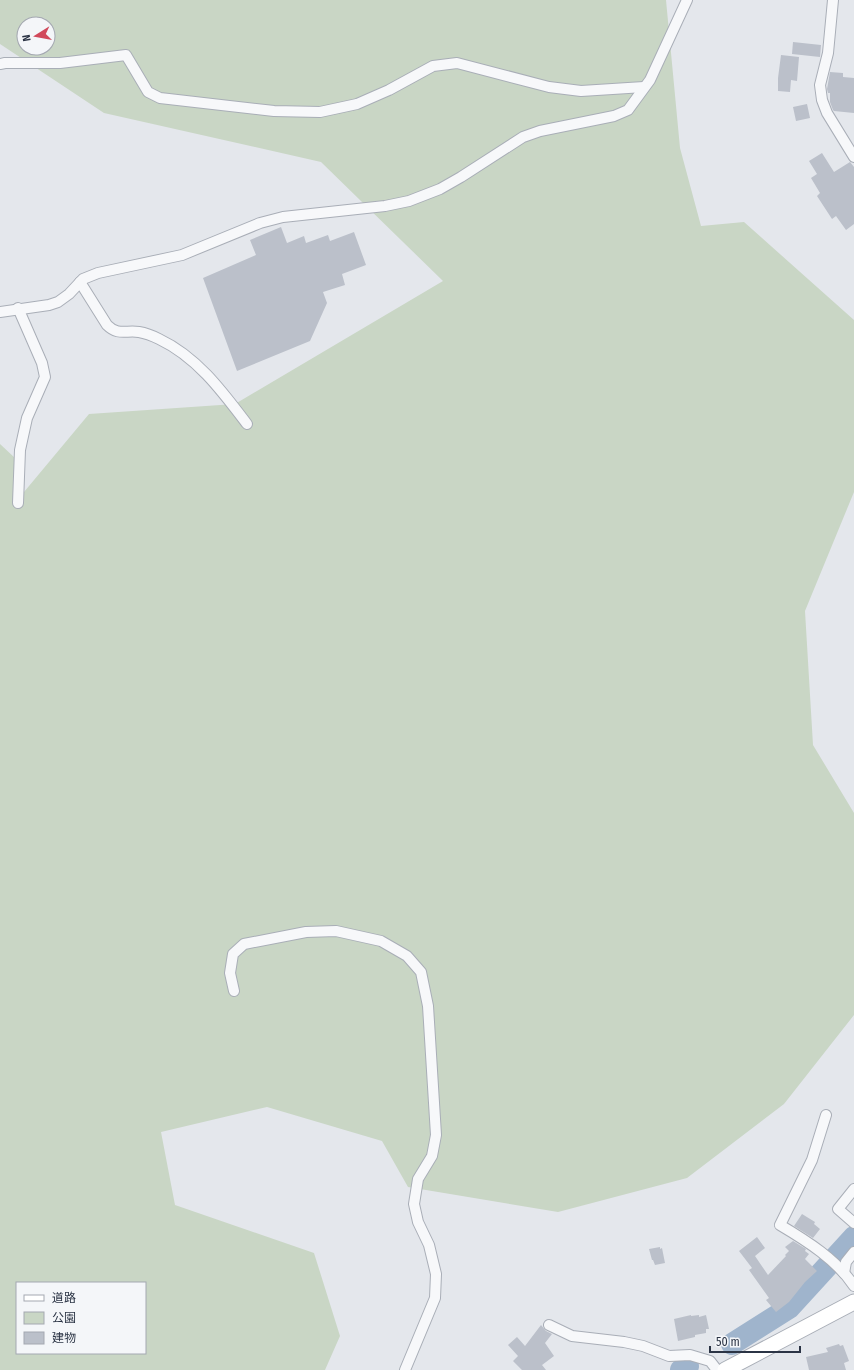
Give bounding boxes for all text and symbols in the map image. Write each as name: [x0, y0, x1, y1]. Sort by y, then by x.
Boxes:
north arrow: [16, 16, 56, 56]
text: N: [20, 33, 34, 42]
legend: [16, 1282, 146, 1354]
text: 道路: [52, 1291, 76, 1305]
text: 公園: [52, 1311, 76, 1325]
scale bar: [710, 1328, 800, 1354]
text: 建物: [52, 1331, 76, 1345]
text: 50 m: [716, 1335, 740, 1349]

